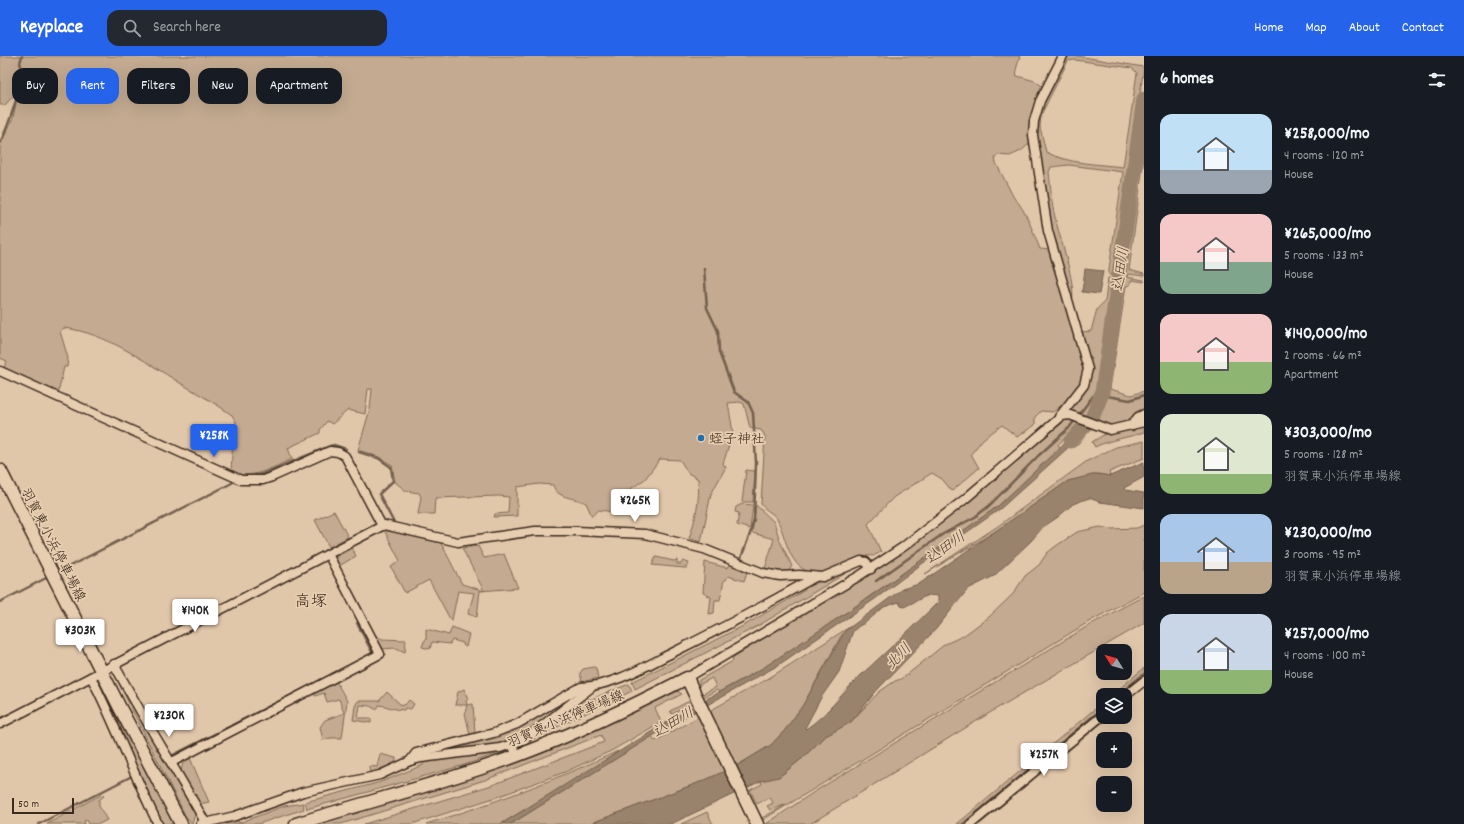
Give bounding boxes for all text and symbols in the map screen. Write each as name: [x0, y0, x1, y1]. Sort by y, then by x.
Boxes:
search box: [107, 10, 387, 46]
text: Keyplace: [20, 15, 83, 42]
icon: search: [121, 17, 143, 39]
text: Search here: [153, 17, 221, 39]
text: Home: [1254, 18, 1283, 38]
text: Map: [1305, 18, 1327, 38]
text: About: [1349, 18, 1380, 38]
text: Contact: [1402, 18, 1444, 38]
chip: Buy: [12, 68, 58, 104]
chip: Rent: [66, 68, 119, 104]
chip: Filters: [127, 68, 190, 104]
chip: New: [198, 68, 248, 104]
chip: Apartment: [256, 68, 342, 104]
text: 6 homes: [1160, 68, 1214, 92]
icon: filters: [1426, 69, 1448, 91]
text: ¥258,000/mo: [1284, 123, 1369, 147]
icon: home: [1192, 130, 1240, 178]
text: 4 rooms · 120 m²: [1284, 147, 1364, 166]
text: House: [1284, 166, 1313, 185]
text: ¥265,000/mo: [1284, 223, 1371, 247]
icon: home: [1192, 230, 1240, 278]
water label: 込田川: [1108, 245, 1136, 293]
text: 5 rooms · 133 m²: [1284, 247, 1364, 266]
text: House: [1284, 266, 1313, 285]
text: ¥140,000/mo: [1284, 323, 1367, 347]
icon: home: [1192, 330, 1240, 378]
text: 2 rooms · 66 m²: [1284, 347, 1362, 366]
text: Apartment: [1284, 366, 1338, 385]
text: ¥303,000/mo: [1284, 422, 1372, 446]
pin: ¥258K: [186, 424, 242, 458]
text: ¥258K: [199, 427, 229, 446]
place label: 蛭子神社: [709, 430, 765, 450]
icon: home: [1192, 430, 1240, 478]
marker: 蛭子神社: [696, 433, 706, 443]
text: 5 rooms · 128 m²: [1284, 446, 1363, 465]
text: 羽賀東小浜停車場線: [1284, 468, 1401, 487]
street label: 羽賀東小浜停車場線: [15, 484, 90, 606]
pin: ¥265K: [607, 489, 663, 523]
text: ¥265K: [620, 492, 650, 511]
text: ¥230,000/mo: [1284, 522, 1372, 546]
water label: 込田川: [921, 527, 971, 571]
icon: home: [1192, 530, 1240, 578]
text: 3 rooms · 95 m²: [1284, 546, 1361, 565]
text: 羽賀東小浜停車場線: [1284, 568, 1401, 587]
district label: 高塚: [295, 591, 327, 614]
pin: ¥140K: [167, 599, 223, 633]
text: ¥140K: [181, 602, 209, 621]
pin: ¥303K: [52, 619, 108, 653]
text: ¥303K: [65, 622, 95, 641]
text: ¥257,000/mo: [1284, 623, 1369, 647]
icon: home: [1192, 630, 1240, 678]
water label: 北川: [881, 639, 918, 676]
north arrow: [1096, 644, 1132, 680]
map controls: [1096, 644, 1132, 812]
text: 4 rooms · 100 m²: [1284, 647, 1366, 666]
text: House: [1284, 666, 1313, 685]
street label: 羽賀東小浜停車場線: [504, 686, 628, 754]
button: layers: [1096, 688, 1132, 724]
water label: 込田川: [649, 703, 699, 745]
pin: ¥230K: [141, 704, 197, 738]
text: ¥230K: [154, 707, 184, 726]
button: +: [1096, 732, 1132, 768]
pin: ¥257K: [1016, 743, 1072, 777]
text: ¥257K: [1030, 746, 1058, 765]
button: −: [1096, 776, 1132, 812]
scale bar: [12, 796, 74, 815]
text: 50 m: [18, 797, 39, 813]

